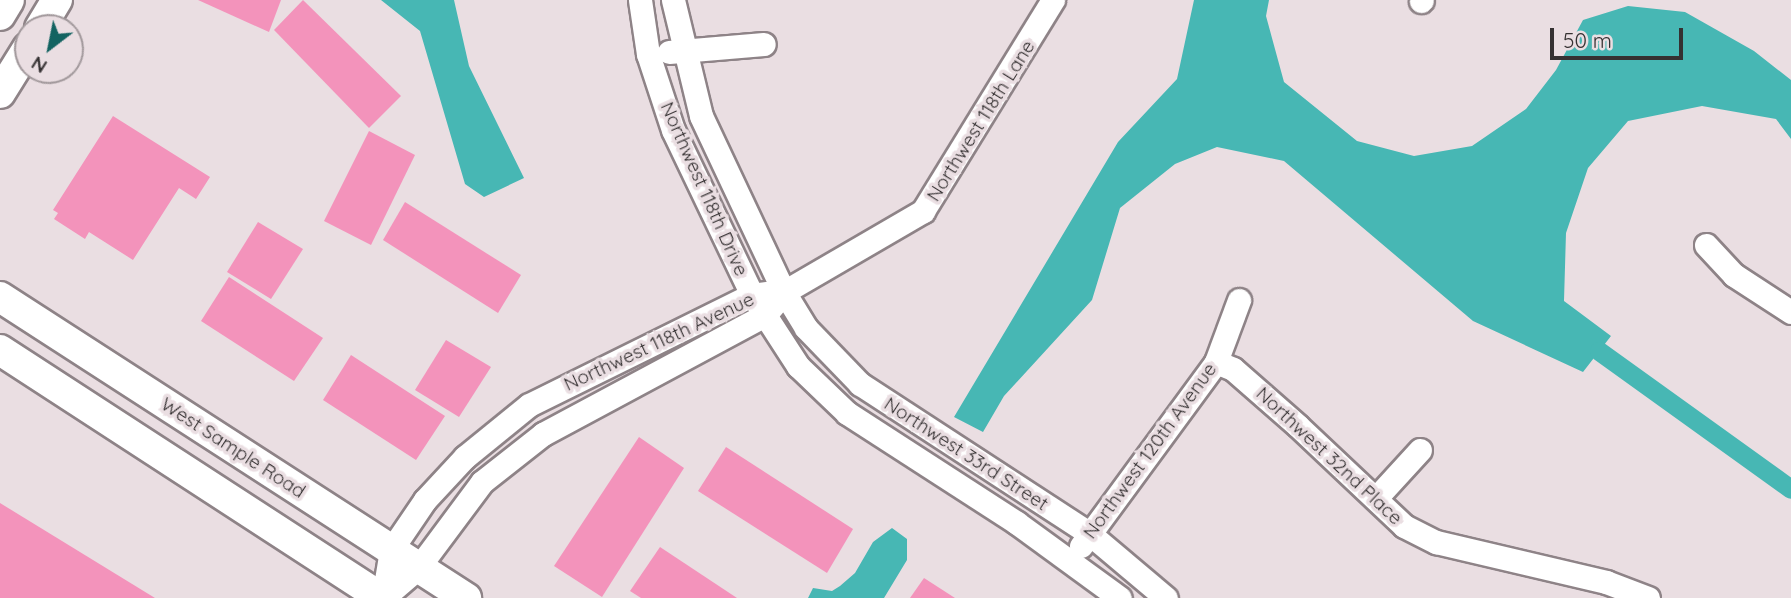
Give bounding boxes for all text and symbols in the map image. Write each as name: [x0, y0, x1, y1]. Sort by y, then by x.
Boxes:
north arrow: [14, 14, 84, 84]
scale bar: [1553, 14, 1686, 58]
text: 50 m: [1563, 27, 1612, 53]
street label: Northwest 118th Lane: [922, 36, 1040, 206]
text: N: [27, 51, 51, 79]
street label: Northwest 118th Drive: [655, 99, 753, 279]
street label: Northwest 118th Avenue: [560, 288, 758, 396]
street label: Northwest 120th Avenue: [1079, 359, 1221, 543]
street label: Northwest 32nd Place: [1251, 382, 1407, 530]
street label: Northwest 33rd Street: [880, 392, 1052, 516]
street label: West Sample Road: [157, 393, 309, 503]

